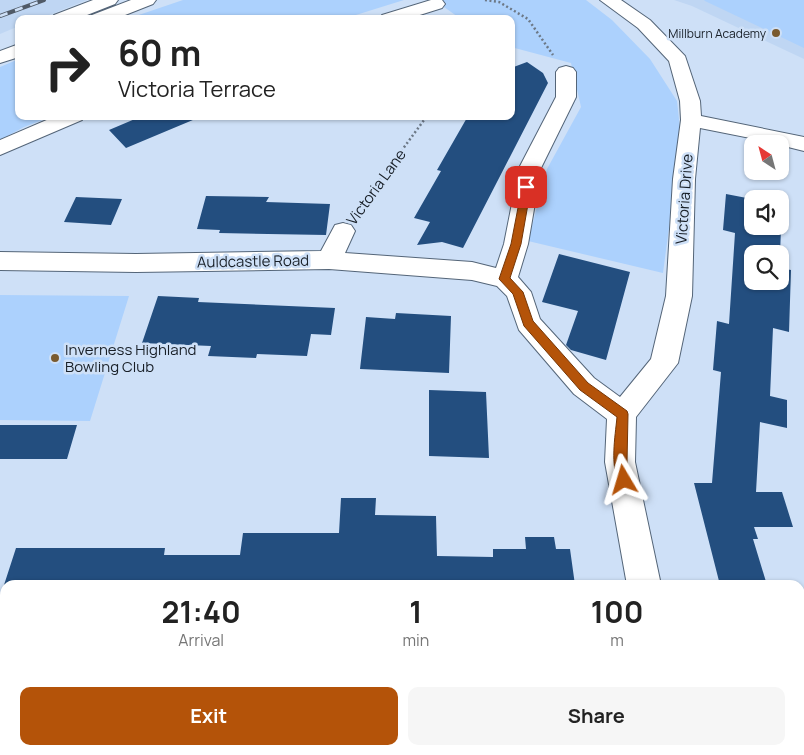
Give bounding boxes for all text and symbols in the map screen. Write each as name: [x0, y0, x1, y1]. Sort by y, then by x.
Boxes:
place label: Millburn Academy: [668, 25, 767, 42]
marker: Millburn Academy: [770, 27, 782, 39]
text: 60 m: [118, 29, 201, 77]
icon: right: [35, 35, 100, 100]
text: Victoria Terrace: [118, 74, 276, 104]
north arrow: [744, 135, 789, 180]
map controls: [744, 135, 789, 290]
street label: Victoria Lane: [341, 145, 411, 229]
street label: Victoria Drive: [670, 153, 698, 245]
pin: [505, 166, 547, 208]
icon: arrive: [512, 173, 540, 201]
button: sound: [744, 190, 789, 235]
button: search: [744, 245, 789, 290]
street label: Auldcastle Road: [197, 250, 309, 272]
place label: Inverness Highland Bowling Club: [65, 339, 196, 377]
marker: Inverness Highland Bowling Club: [49, 352, 61, 364]
position arrow: [597, 453, 649, 505]
text: 21:40: [162, 591, 241, 632]
text: 1: [409, 591, 422, 632]
text: 100: [591, 591, 643, 632]
text: Arrival: [178, 629, 224, 651]
text: min: [402, 629, 429, 651]
text: m: [610, 629, 624, 651]
button: Exit: [20, 687, 398, 745]
button: Share: [408, 687, 785, 745]

